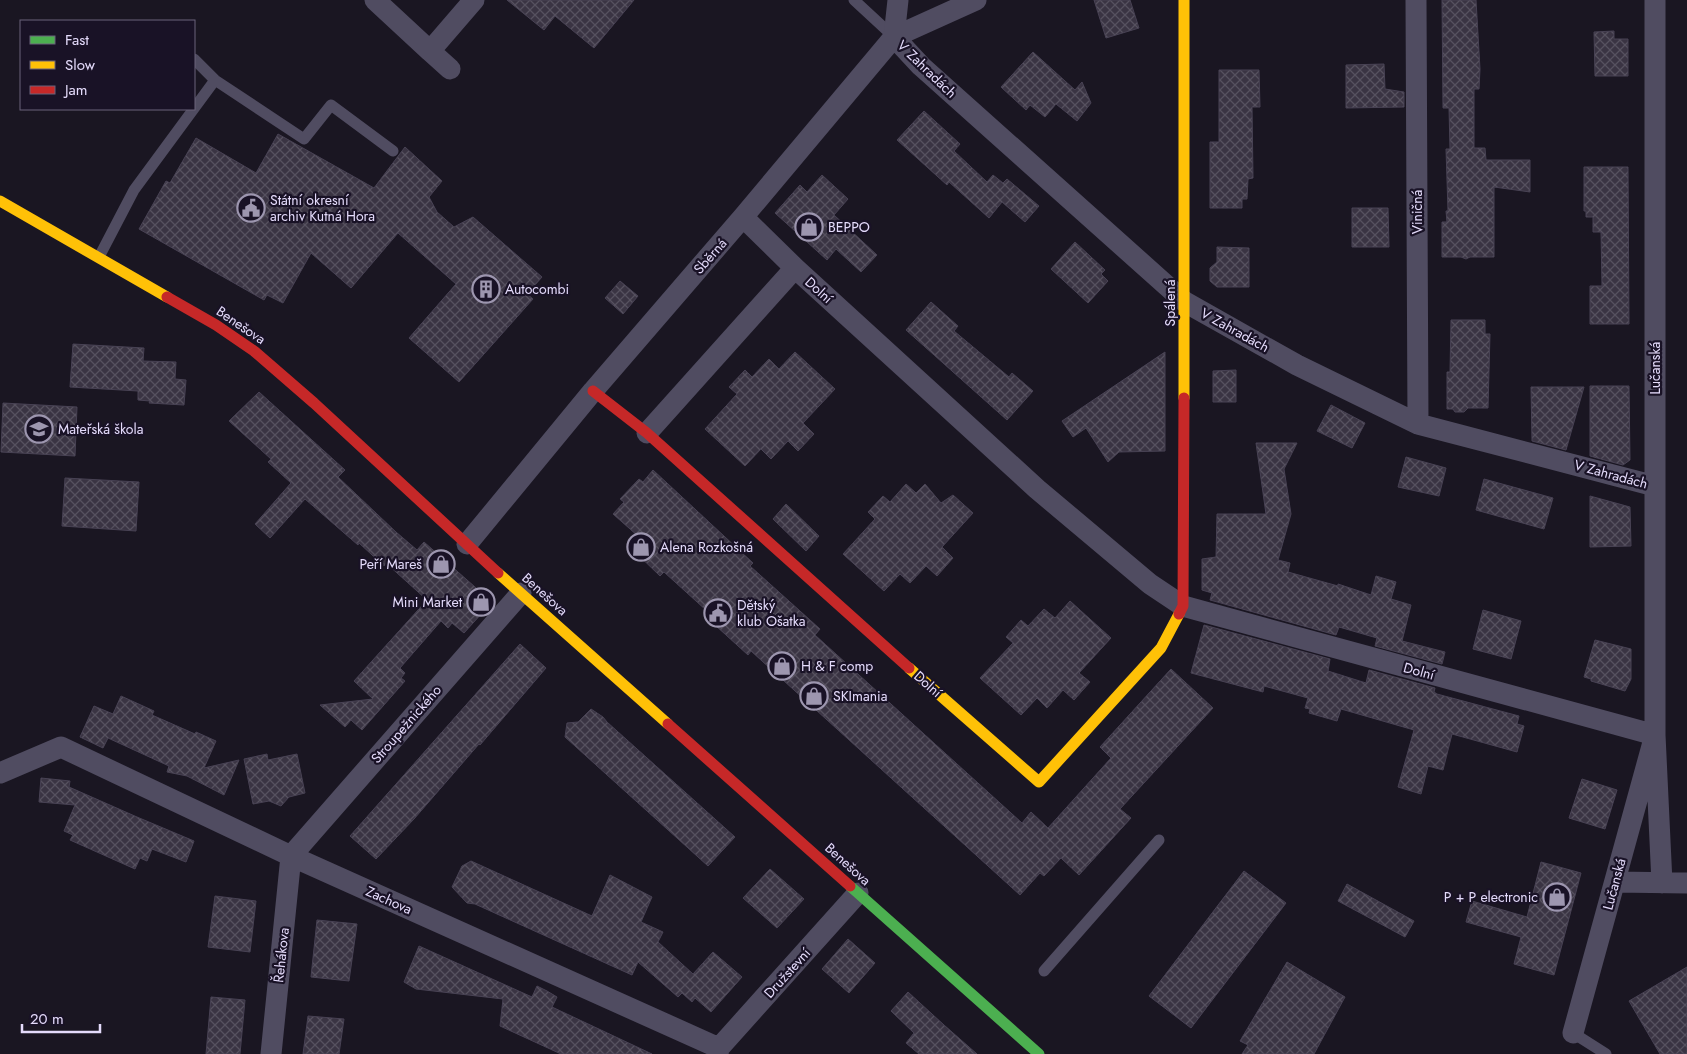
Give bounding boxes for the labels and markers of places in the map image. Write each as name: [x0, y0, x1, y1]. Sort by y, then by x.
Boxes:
place label: Státní okresní archiv Kutná Hora: [270, 190, 375, 226]
public building icon: Státní okresní archiv Kutná Hora: [236, 193, 266, 223]
shop icon: BEPPO: [794, 212, 824, 242]
place label: BEPPO: [828, 217, 870, 237]
building icon: Autocombi: [471, 274, 501, 304]
place label: Autocombi: [505, 279, 569, 299]
school or university icon: Mateřská škola: [24, 414, 54, 444]
place label: Mateřská škola: [58, 419, 143, 439]
shop icon: Alena Rozkošná: [626, 532, 656, 562]
place label: Alena Rozkošná: [660, 537, 753, 557]
shop icon: Peří Mareš: [426, 549, 456, 579]
place label: Peří Mareš: [359, 554, 422, 574]
shop icon: Mini Market: [466, 587, 496, 617]
place label: Mini Market: [392, 592, 463, 612]
place label: Dětský klub Ošatka: [737, 595, 806, 631]
public building icon: Dětský klub Ošatka: [703, 598, 733, 628]
shop icon: H & F comp: [767, 651, 797, 681]
place label: H & F comp: [801, 656, 873, 676]
shop icon: SKImania: [799, 681, 829, 711]
place label: SKImania: [833, 686, 887, 706]
shop icon: P + P electronic: [1542, 882, 1572, 912]
place label: P + P electronic: [1444, 887, 1538, 907]

